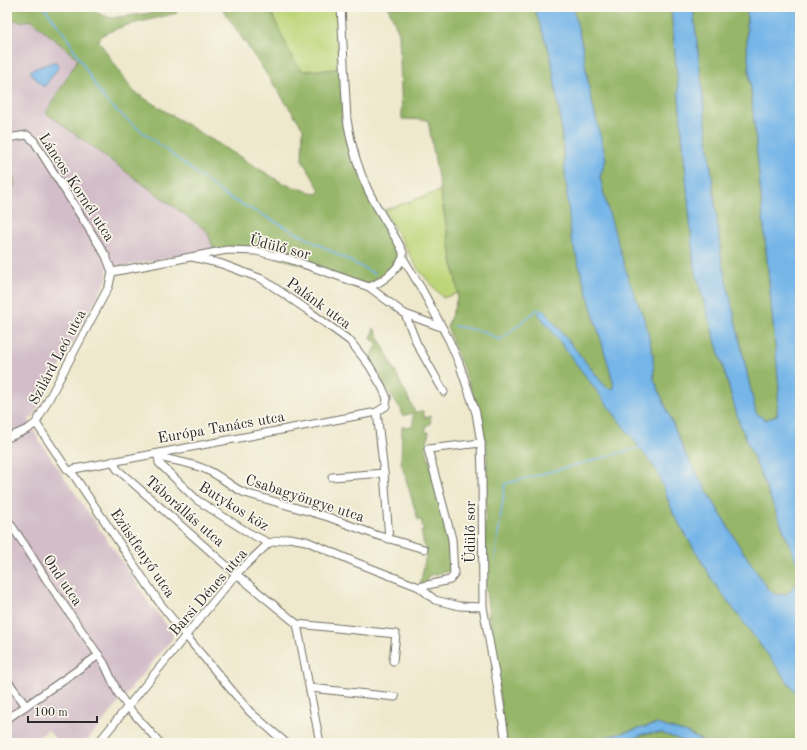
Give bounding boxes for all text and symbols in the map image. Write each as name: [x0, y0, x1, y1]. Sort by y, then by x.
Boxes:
street label: Láncos Kornél utca: [35, 131, 117, 245]
street label: Üdülő sor: [247, 231, 313, 263]
street label: Palánk utca: [283, 276, 354, 333]
street label: Szilárd Leó utca: [27, 307, 90, 408]
street label: Európa Tanács utca: [157, 410, 286, 447]
street label: Csabagyöngye utca: [243, 473, 366, 526]
street label: Táborállás utca: [142, 474, 227, 551]
street label: Butykos köz: [196, 480, 271, 535]
street label: Üdülő sor: [461, 501, 479, 563]
street label: Ezüstfenyő utca: [107, 507, 177, 601]
street label: Barsi Dénes utca: [167, 546, 251, 639]
street label: Ond utca: [39, 553, 84, 609]
scale bar: [28, 698, 97, 724]
text: 100 m: [34, 707, 68, 719]

